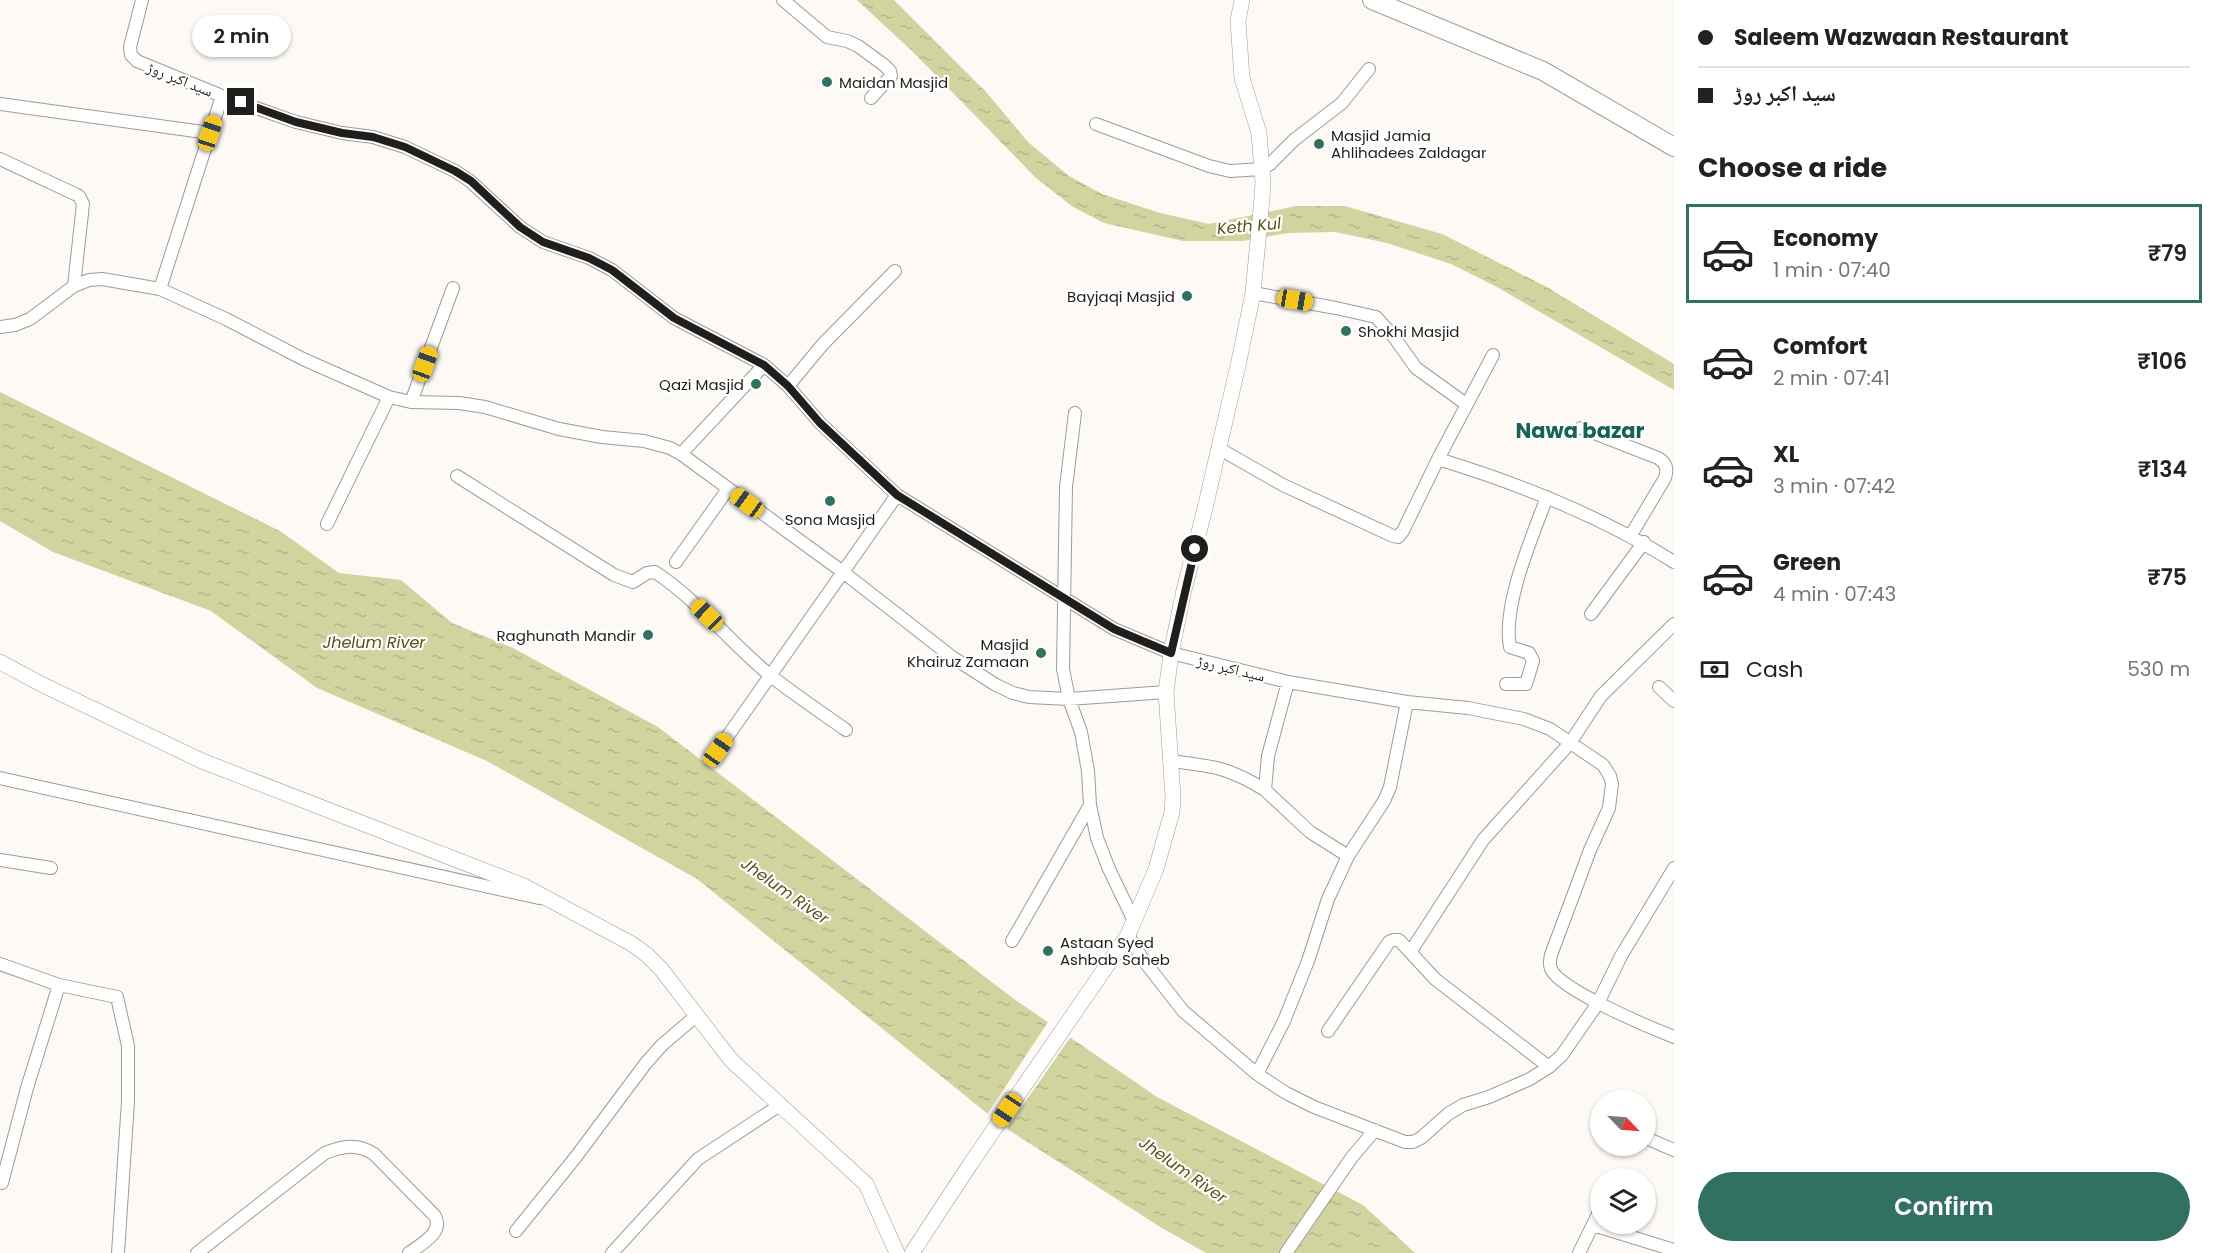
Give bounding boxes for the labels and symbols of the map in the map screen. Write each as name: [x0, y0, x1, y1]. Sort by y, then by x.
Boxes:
callout: 2 min: [192, 15, 290, 57]
street label: سید اکبر روڑ: [143, 56, 216, 102]
place label: Maidan Masjid: [839, 72, 948, 93]
marker: Maidan Masjid: [820, 75, 834, 89]
route end: [227, 88, 254, 115]
car: [196, 113, 224, 153]
place label: Masjid Jamia Ahlihadees Zaldagar: [1331, 125, 1487, 163]
marker: Masjid Jamia Ahlihadees Zaldagar: [1312, 137, 1326, 151]
water label: Keth Kul: [1216, 212, 1282, 240]
place label: Bayjaqi Masjid: [1067, 286, 1175, 307]
car: [1276, 288, 1314, 312]
marker: Bayjaqi Masjid: [1180, 289, 1194, 303]
place label: Shokhi Masjid: [1358, 321, 1459, 342]
marker: Shokhi Masjid: [1339, 324, 1353, 338]
car: [410, 344, 440, 384]
place label: Qazi Masjid: [659, 374, 744, 395]
marker: Qazi Masjid: [749, 377, 763, 391]
district label: Nawa bazar: [1515, 416, 1645, 445]
car: [727, 485, 767, 521]
marker: Sona Masjid: [823, 494, 837, 508]
place label: Sona Masjid: [785, 509, 875, 530]
route start: [1181, 535, 1208, 562]
car: [688, 596, 726, 634]
place label: Raghunath Mandir: [497, 625, 636, 646]
marker: Raghunath Mandir: [641, 628, 655, 642]
water label: Jhelum River: [323, 631, 426, 654]
place label: Masjid Khairuz Zamaan: [907, 634, 1029, 672]
marker: Masjid Khairuz Zamaan: [1034, 646, 1048, 660]
street label: سید اکبر روڑ: [1194, 649, 1267, 687]
car: [700, 730, 736, 770]
water label: Jhelum River: [736, 852, 834, 930]
place label: Astaan Syed Ashbab Saheb: [1060, 932, 1170, 970]
marker: Astaan Syed Ashbab Saheb: [1041, 944, 1055, 958]
car: [989, 1090, 1025, 1130]
north arrow: [1590, 1090, 1656, 1156]
water label: Jhelum River: [1134, 1131, 1232, 1209]

